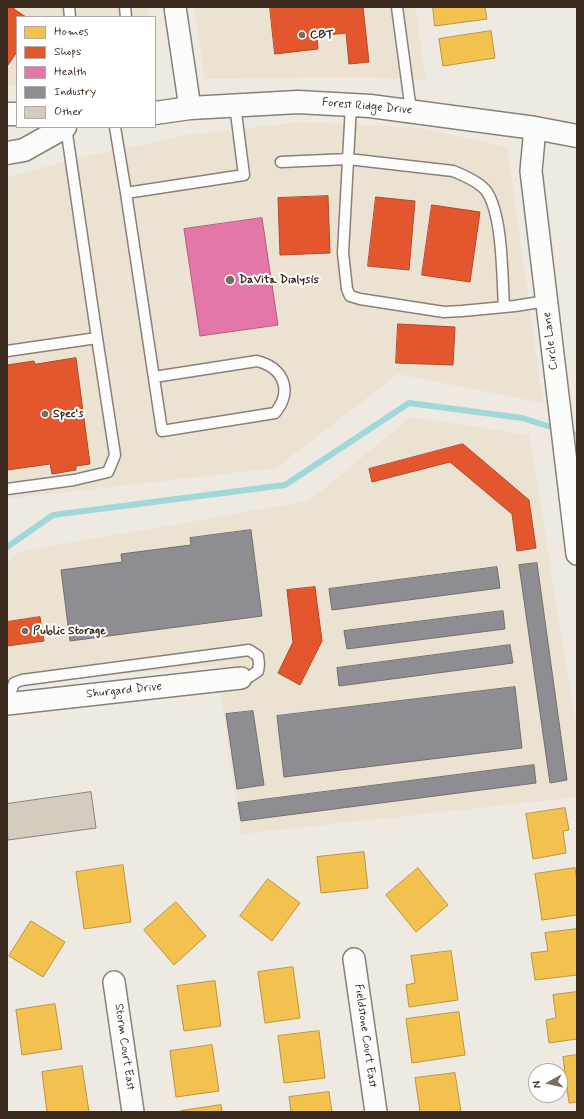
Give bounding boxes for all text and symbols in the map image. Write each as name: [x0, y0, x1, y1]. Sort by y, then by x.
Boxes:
legend: [16, 16, 156, 128]
text: Homes: [54, 24, 89, 40]
place label: CBT: [310, 28, 334, 42]
marker: CBT: [297, 30, 307, 40]
text: Shops: [54, 44, 81, 60]
text: Health: [54, 64, 86, 80]
text: Industry: [54, 84, 96, 100]
street label: Forest Ridge Drive: [321, 96, 413, 118]
text: Other: [54, 104, 83, 120]
place label: DaVita Dialysis: [239, 273, 319, 287]
marker: DaVita Dialysis: [224, 274, 236, 286]
street label: Circle Lane: [540, 311, 562, 371]
place label: Spec's: [53, 407, 83, 421]
marker: Spec's: [40, 409, 50, 419]
place label: Public Storage: [33, 624, 106, 638]
marker: Public Storage: [20, 626, 30, 636]
street label: Shurgard Drive: [85, 680, 163, 702]
street label: Fieldstone Court East: [351, 983, 379, 1089]
street label: Storm Court East: [111, 1003, 137, 1091]
north arrow: [528, 1063, 568, 1103]
text: N: [530, 1080, 545, 1089]

